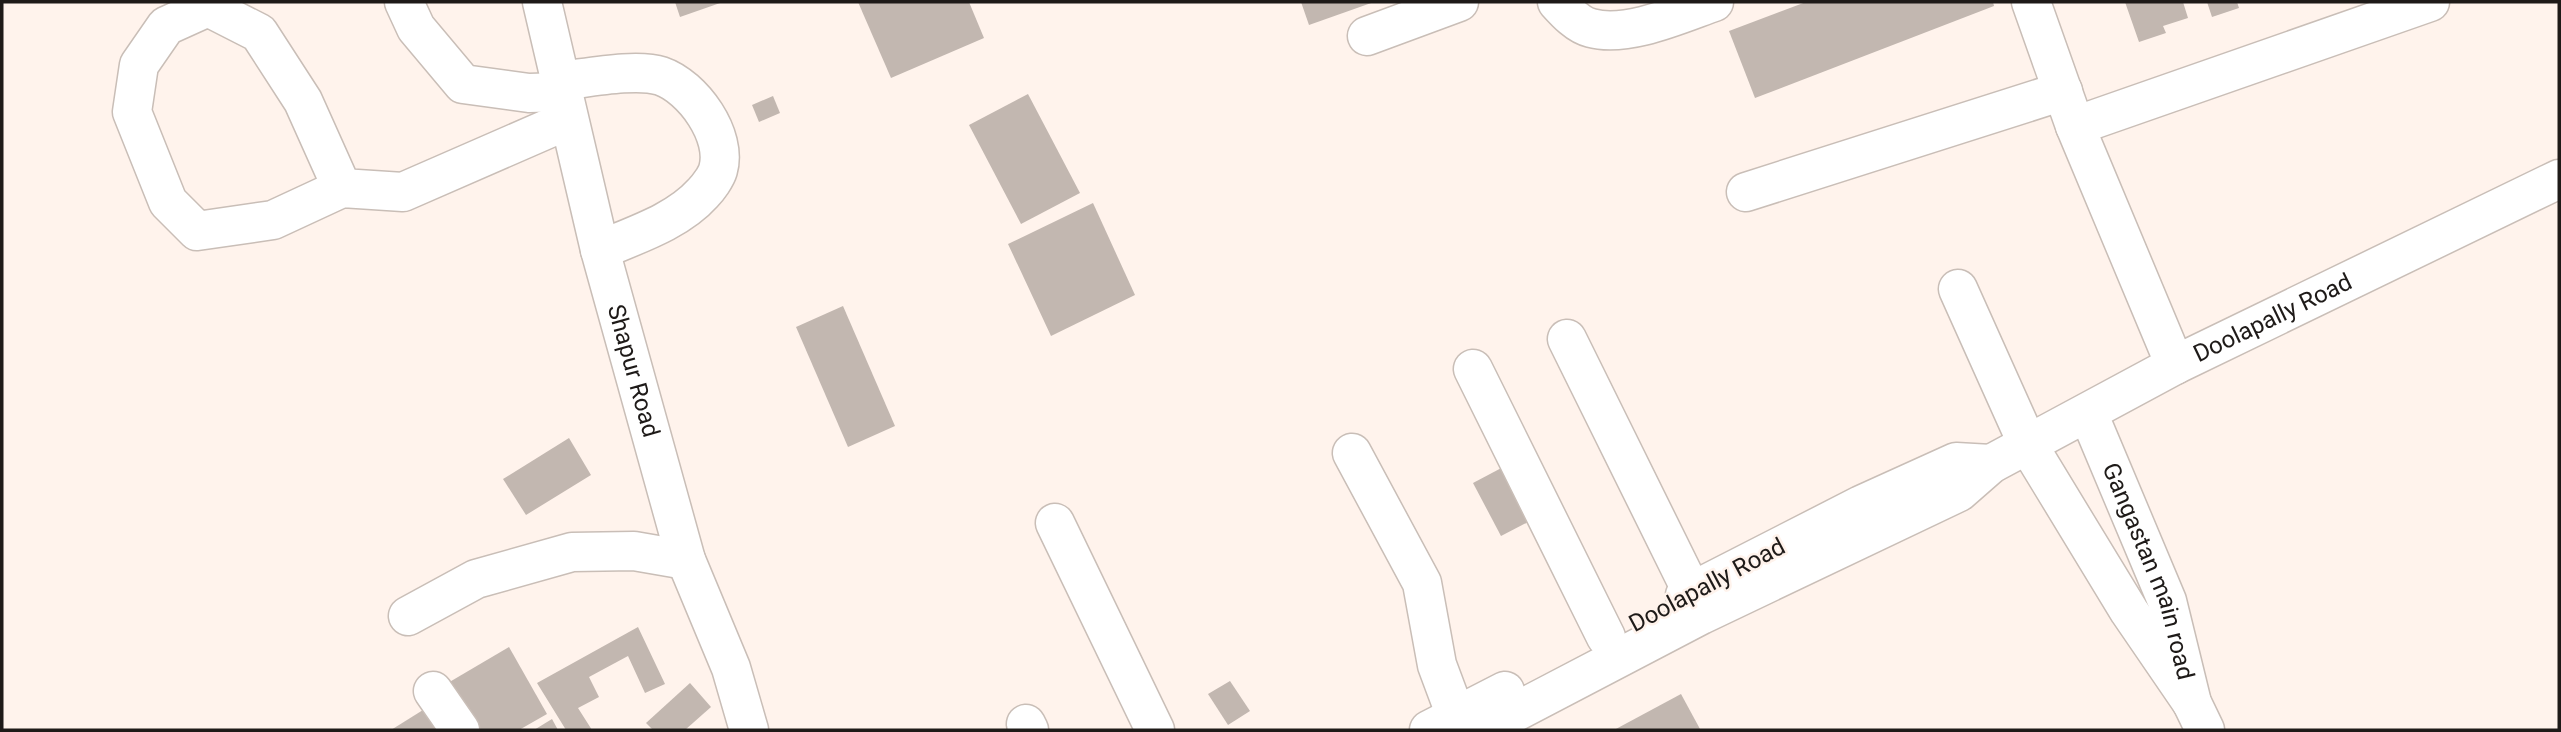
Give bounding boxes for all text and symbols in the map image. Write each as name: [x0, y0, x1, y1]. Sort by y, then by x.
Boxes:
street label: Doolapally Road: [2189, 267, 2356, 368]
street label: Shapur Road: [602, 301, 665, 440]
street label: Gangastan main road: [2097, 459, 2200, 683]
street label: Doolapally Road: [1624, 532, 1790, 638]

